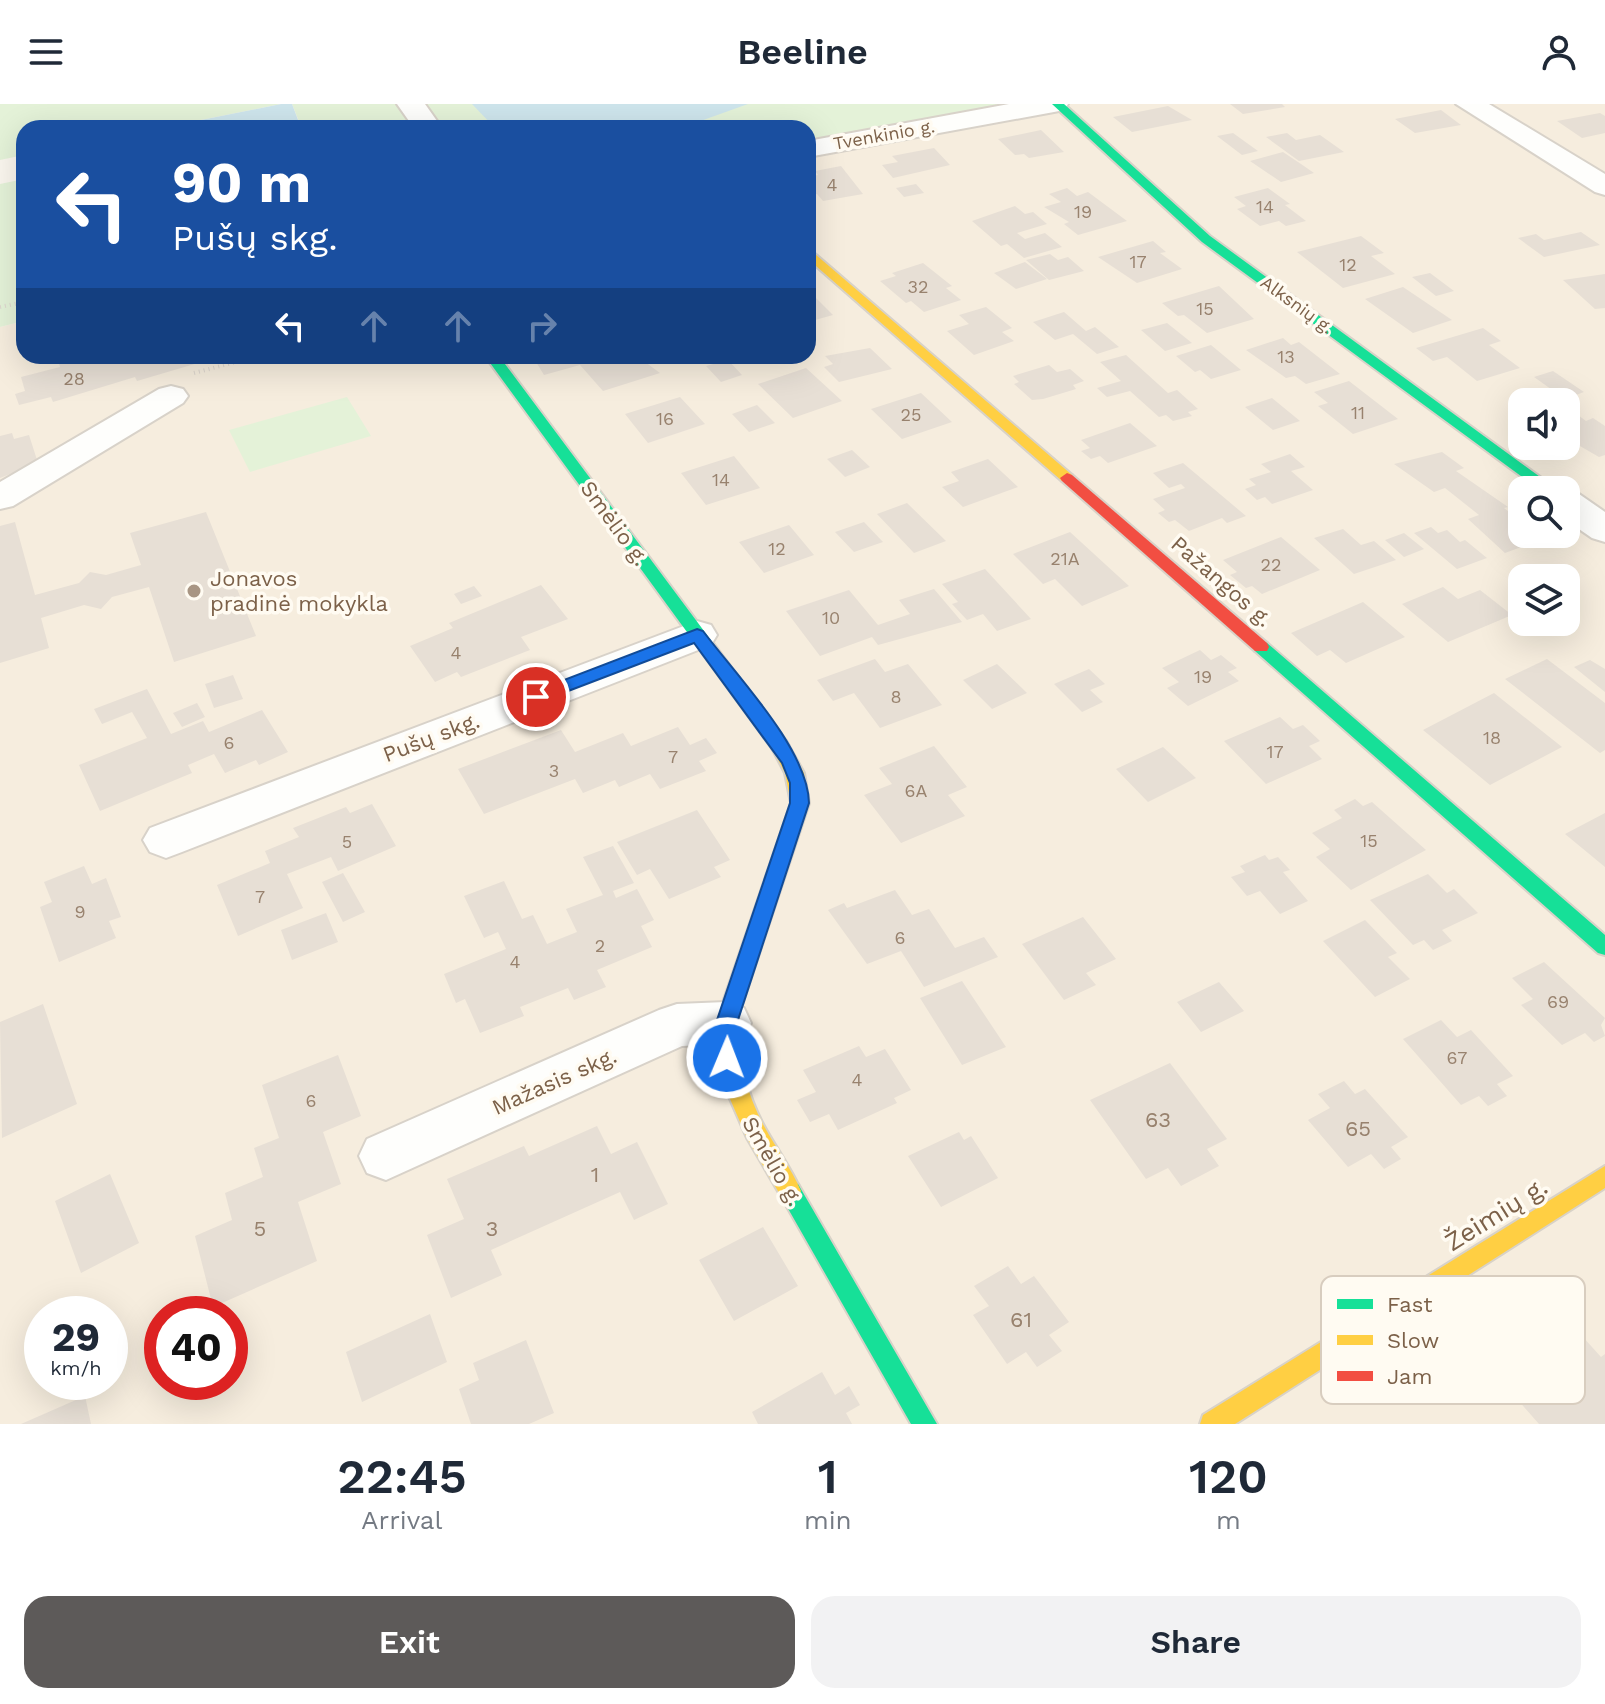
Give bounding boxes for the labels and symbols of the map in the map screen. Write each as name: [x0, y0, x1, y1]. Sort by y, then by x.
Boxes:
street label: Tvenkinio g.: [831, 115, 936, 154]
house number: 4: [827, 174, 838, 195]
house number: 14: [1256, 196, 1274, 217]
house number: 19: [1074, 201, 1092, 222]
house number: 17: [1129, 251, 1147, 272]
house number: 12: [1339, 254, 1357, 275]
street label: Alksnių g.: [1257, 271, 1338, 338]
house number: 32: [908, 276, 929, 297]
house number: 15: [1196, 298, 1214, 319]
house number: 13: [1277, 346, 1295, 367]
house number: 28: [63, 368, 85, 389]
house number: 11: [1351, 402, 1365, 423]
house number: 25: [901, 404, 921, 425]
house number: 16: [656, 408, 674, 429]
house number: 14: [712, 469, 730, 490]
street label: Smėlio g.: [576, 476, 654, 570]
street label: Pažangos g.: [1166, 531, 1277, 632]
house number: 12: [768, 538, 786, 559]
house number: 21A: [1050, 548, 1080, 569]
house number: 22: [1261, 554, 1282, 575]
place label: Jonavos pradinė mokykla: [210, 566, 388, 616]
marker: Jonavos pradinė mokykla: [185, 582, 203, 600]
house number: 10: [822, 607, 840, 628]
house number: 4: [451, 642, 462, 663]
pin: [502, 663, 570, 731]
house number: 19: [1194, 666, 1212, 687]
house number: 8: [890, 686, 902, 707]
street label: Pušų skg.: [379, 708, 483, 767]
house number: 18: [1483, 727, 1501, 748]
house number: 6: [224, 732, 234, 753]
house number: 17: [1266, 741, 1284, 762]
house number: 7: [668, 746, 678, 767]
house number: 3: [549, 760, 559, 781]
house number: 6A: [905, 780, 928, 801]
house number: 15: [1360, 830, 1378, 851]
house number: 5: [342, 831, 352, 852]
house number: 7: [255, 886, 265, 907]
house number: 9: [74, 901, 86, 922]
house number: 6: [895, 927, 905, 948]
house number: 2: [595, 935, 605, 956]
house number: 4: [510, 951, 521, 972]
house number: 69: [1547, 991, 1569, 1012]
position arrow: [685, 1016, 769, 1100]
street label: Mažasis skg.: [488, 1043, 620, 1120]
house number: 67: [1447, 1047, 1467, 1068]
house number: 4: [852, 1069, 863, 1090]
house number: 6: [306, 1090, 316, 1111]
house number: 63: [1145, 1107, 1171, 1132]
street label: Smėlio g.: [737, 1112, 808, 1210]
house number: 65: [1345, 1116, 1371, 1141]
house number: 1: [591, 1162, 599, 1187]
street label: Žeimių g.: [1439, 1171, 1553, 1257]
house number: 5: [254, 1216, 266, 1241]
house number: 3: [486, 1216, 498, 1241]
legend: [1321, 1276, 1585, 1404]
text: Fast: [1387, 1292, 1433, 1317]
speed limit sign: 40: [144, 1296, 248, 1400]
house number: 61: [1010, 1307, 1032, 1332]
text: Slow: [1387, 1328, 1439, 1353]
text: Jam: [1387, 1364, 1432, 1389]

